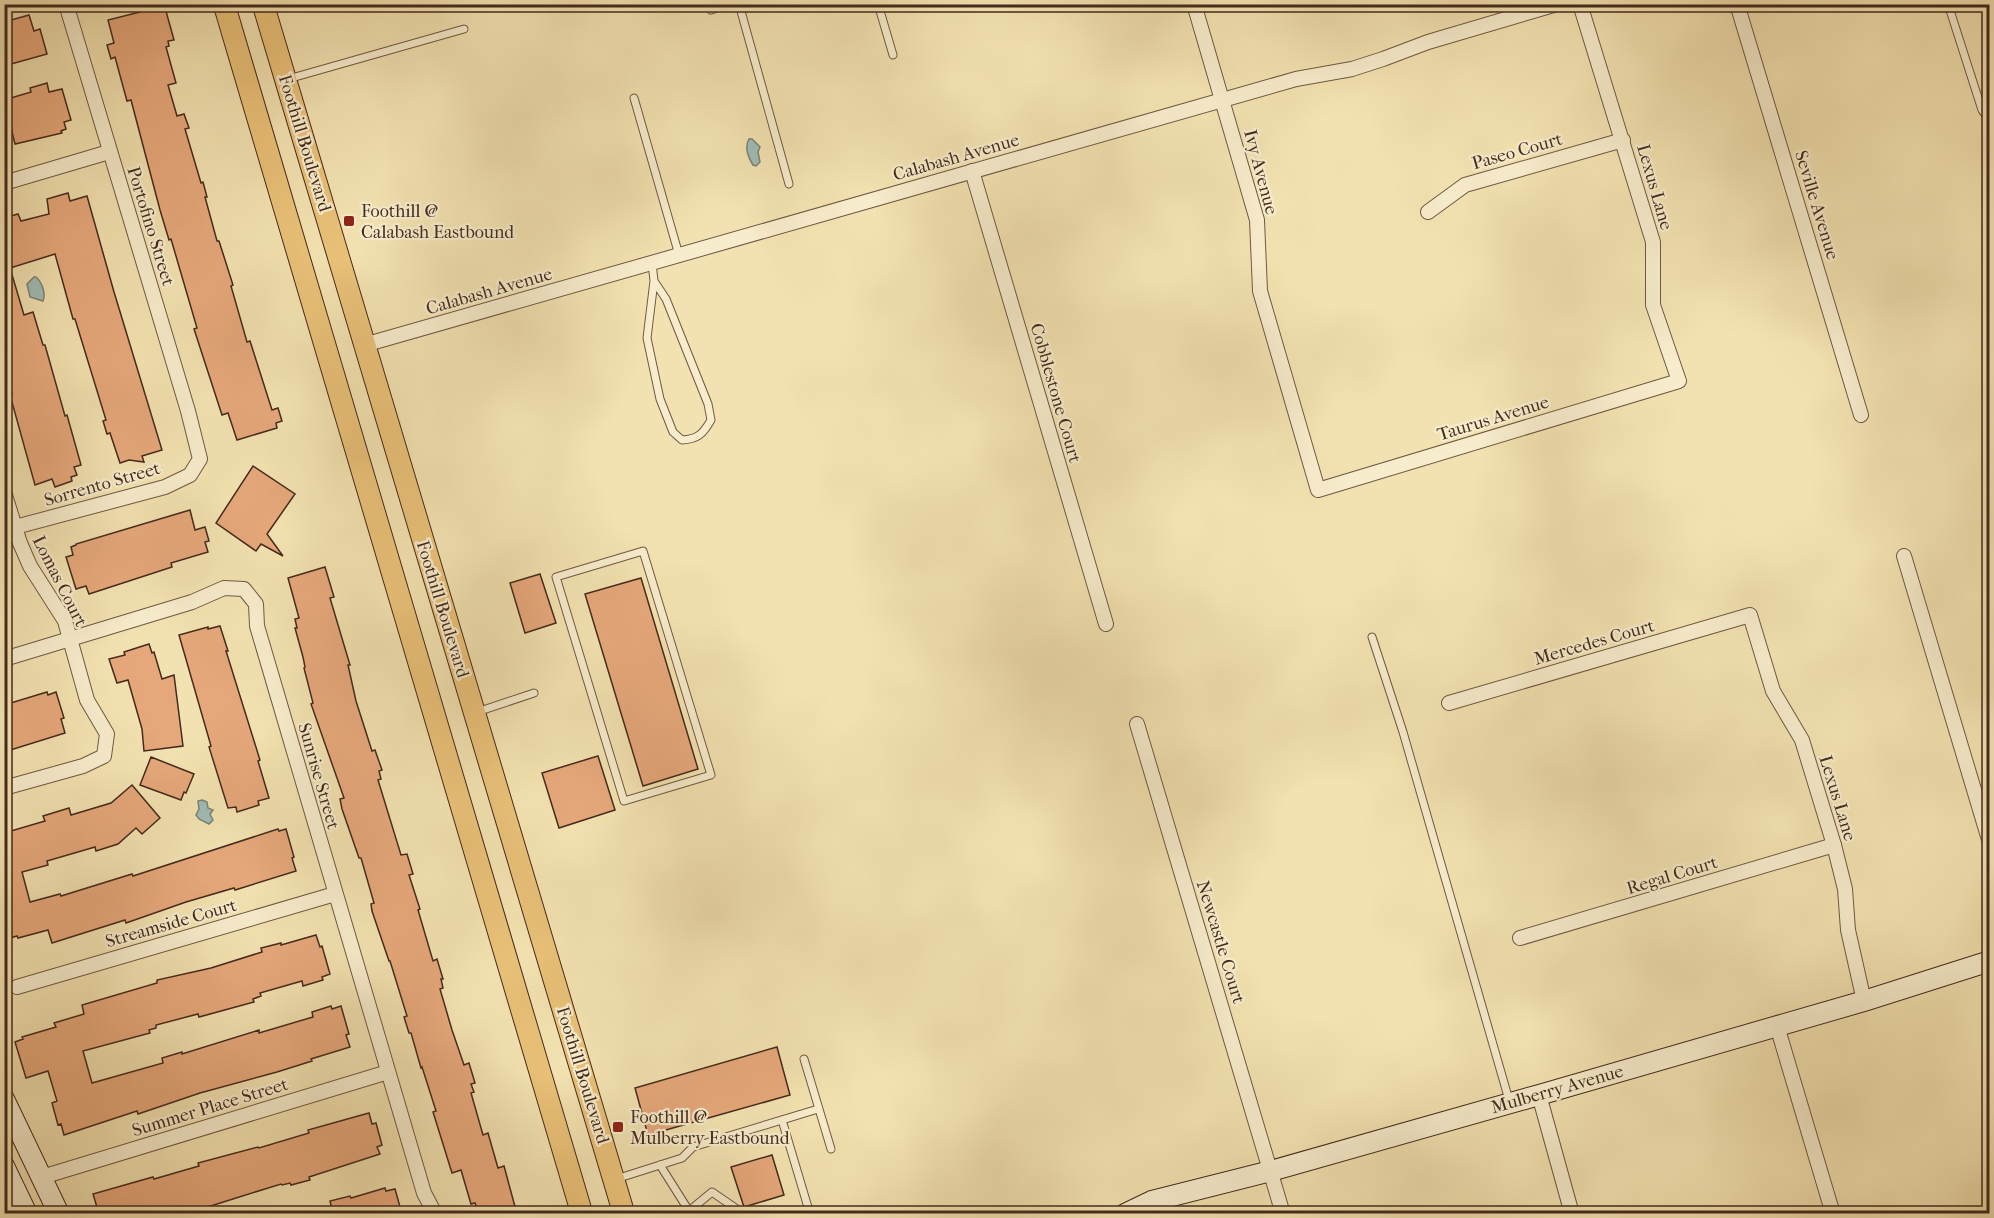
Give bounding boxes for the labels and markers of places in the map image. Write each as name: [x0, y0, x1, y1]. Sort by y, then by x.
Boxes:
place label: Foothill @ Calabash Eastbound: [361, 201, 514, 243]
marker: Foothill @ Calabash Eastbound: [342, 214, 356, 228]
place label: Foothill @ Mulberry Eastbound: [630, 1107, 790, 1149]
marker: Foothill @ Mulberry Eastbound: [611, 1120, 625, 1134]

